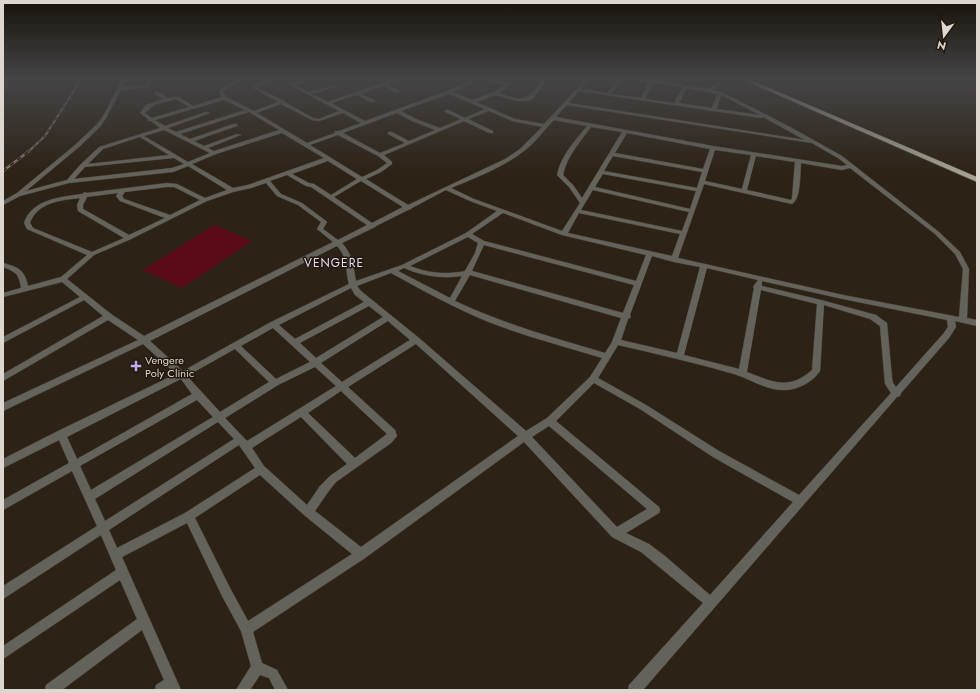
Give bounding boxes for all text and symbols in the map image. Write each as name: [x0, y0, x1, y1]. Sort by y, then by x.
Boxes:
north arrow: [924, 16, 964, 56]
text: N: [935, 37, 948, 55]
district label: VENGERE: [304, 254, 364, 272]
place label: Vengere Poly Clinic: [145, 352, 194, 381]
marker: Vengere Poly Clinic: [130, 360, 142, 372]

